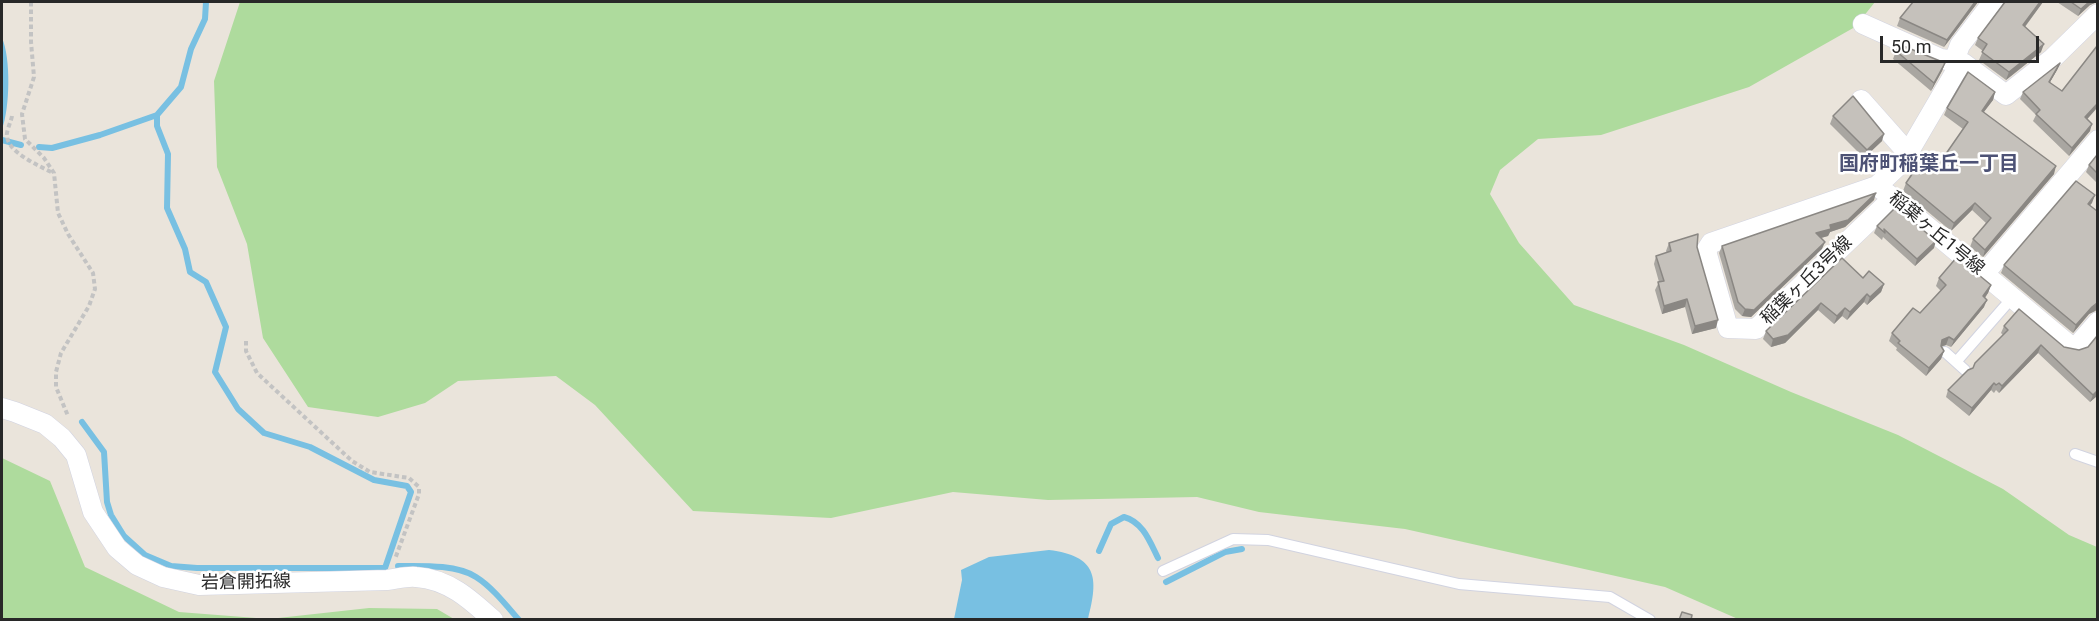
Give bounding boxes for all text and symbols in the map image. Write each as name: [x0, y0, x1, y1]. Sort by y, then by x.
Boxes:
scale bar: [1883, 24, 2042, 62]
text: 50 m: [1891, 36, 1931, 57]
district label: 国府町稲葉丘一丁目: [1839, 153, 2019, 177]
street label: 稲葉ヶ丘1号線: [1884, 188, 1988, 280]
street label: 稲葉ヶ丘3号線: [1757, 232, 1857, 330]
street label: 岩倉開拓線: [201, 571, 291, 595]

